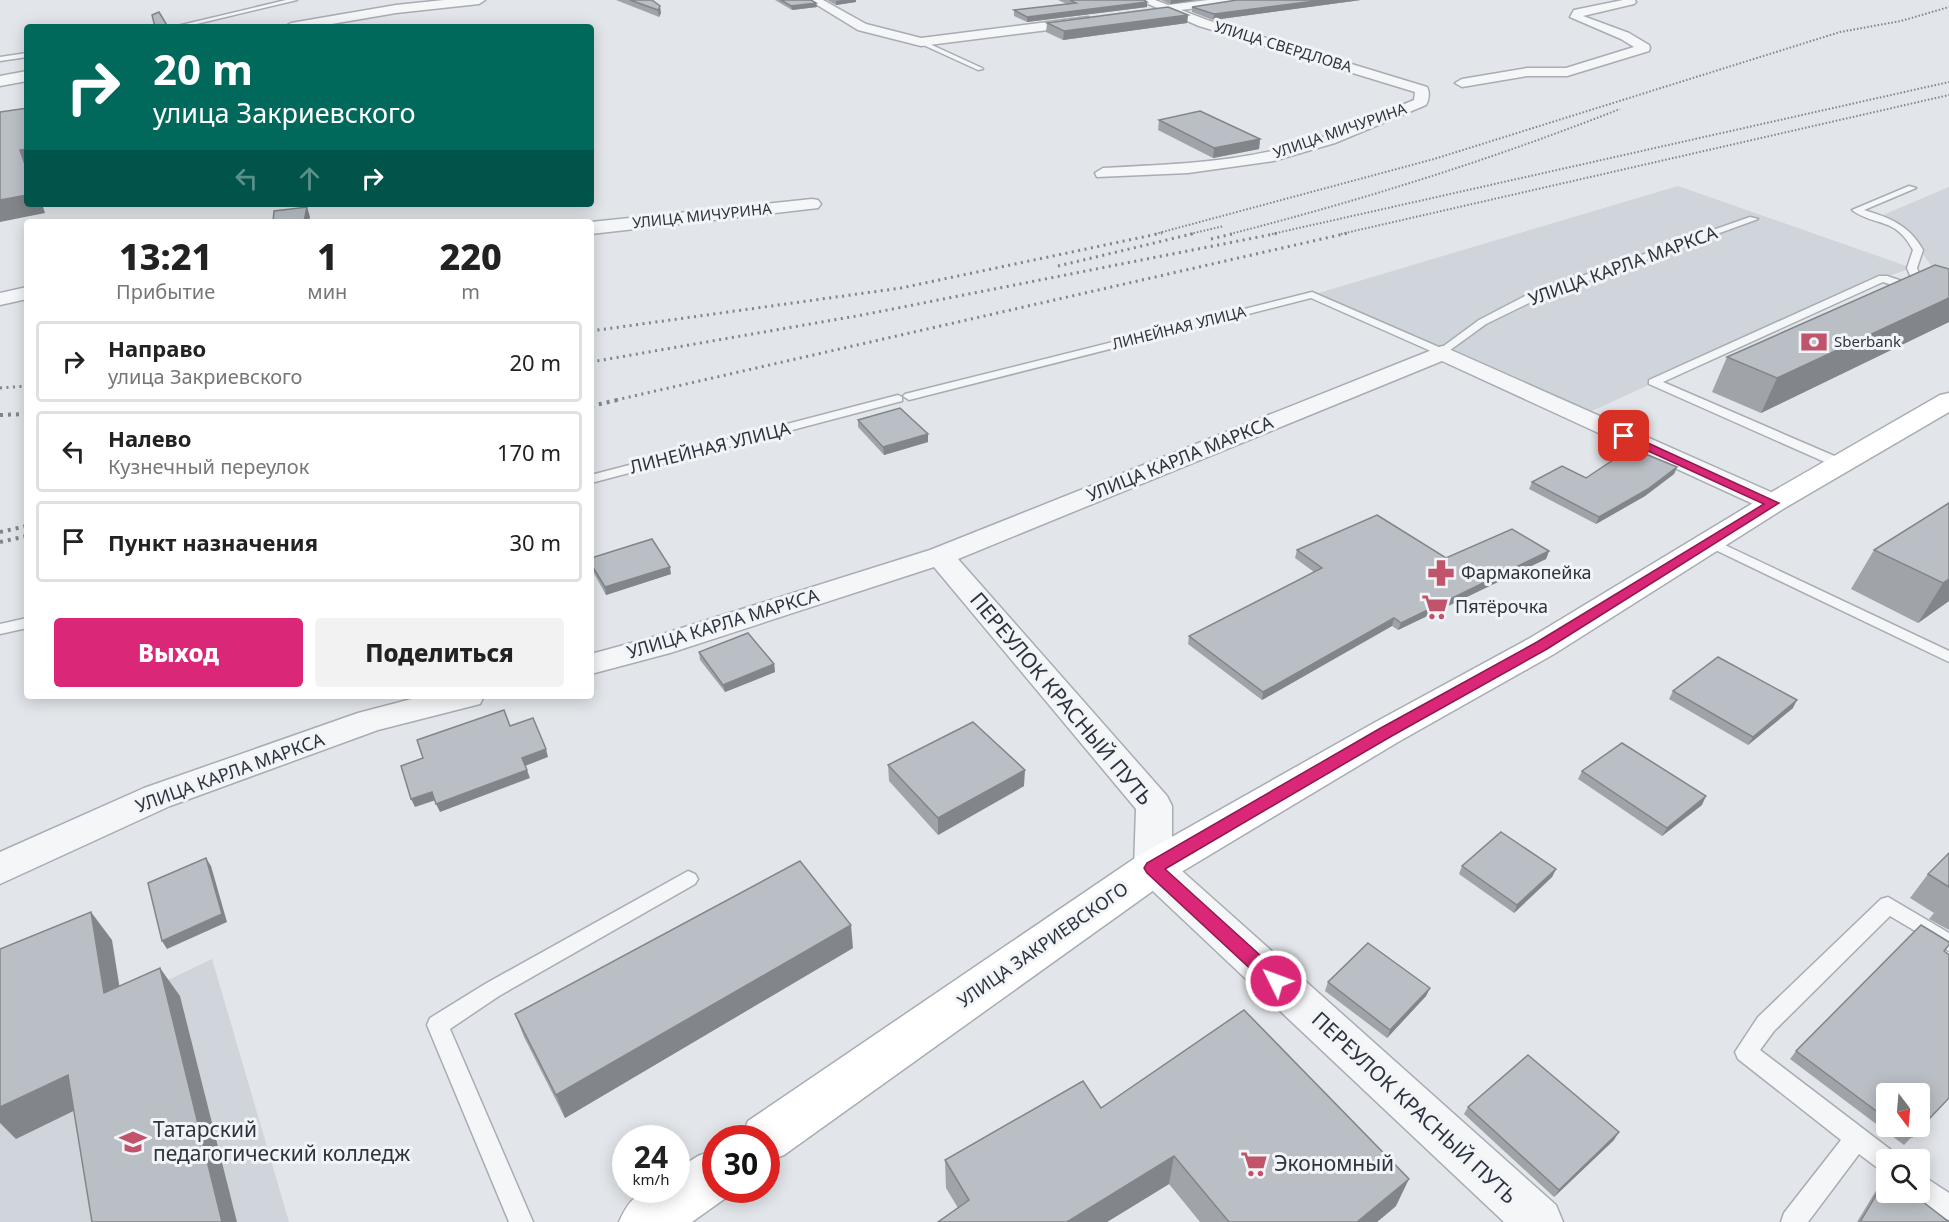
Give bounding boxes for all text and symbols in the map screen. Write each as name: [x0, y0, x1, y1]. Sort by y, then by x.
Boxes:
street label: УЛИЦА СВЕРДЛОВА: [1212, 16, 1355, 77]
text: 20 m: [153, 40, 253, 97]
icon: right: [54, 48, 132, 126]
text: улица Закриевского: [153, 94, 416, 131]
street label: УЛИЦА МИЧУРИНА: [1270, 98, 1409, 162]
icon: left: [230, 162, 263, 195]
icon: ahead: [293, 162, 326, 195]
icon: right: [356, 162, 389, 195]
street label: УЛИЦА МИЧУРИНА: [631, 198, 773, 232]
street label: УЛИЦА КАРЛА МАРКСА: [1525, 220, 1721, 310]
text: 13:21: [119, 232, 212, 281]
text: 1: [317, 232, 338, 281]
text: 220: [439, 232, 502, 281]
text: Прибытие: [116, 278, 215, 305]
text: мин: [307, 278, 347, 305]
text: m: [461, 278, 480, 305]
street label: ЛИНЕЙНАЯ УЛИЦА: [1110, 301, 1248, 353]
bank icon: Sberbank: [1799, 327, 1829, 357]
place label: Sberbank: [1834, 331, 1901, 351]
text: Направо: [108, 333, 206, 363]
icon: right: [57, 345, 90, 378]
text: 20 m: [510, 347, 561, 377]
text: улица Закриевского: [108, 363, 302, 390]
street label: УЛИЦА КАРЛА МАРКСА: [1083, 409, 1277, 506]
pin: [1598, 410, 1649, 461]
street label: ЛИНЕЙНАЯ УЛИЦА: [627, 415, 793, 479]
icon: arrive: [1607, 419, 1640, 452]
text: Налево: [108, 423, 191, 453]
icon: left: [57, 435, 90, 468]
text: 170 m: [497, 437, 561, 467]
text: Кузнечный переулок: [108, 453, 309, 480]
icon: arrive: [57, 525, 90, 558]
text: Пункт назначения: [108, 527, 318, 557]
text: 30 m: [510, 527, 561, 557]
pharmacy icon: Фармакопейка: [1426, 558, 1456, 588]
place label: Фармакопейка: [1461, 560, 1592, 584]
street label: УЛИЦА КАРЛА МАРКСА: [624, 582, 822, 664]
street label: ПЕРЕУЛОК КРАСНЫЙ ПУТЬ: [964, 586, 1159, 811]
supermarket icon: Пятёрочка: [1420, 592, 1450, 622]
place label: Пятёрочка: [1455, 594, 1548, 618]
button: Выход: [54, 618, 303, 687]
button: Поделиться: [315, 618, 564, 687]
street label: УЛИЦА КАРЛА МАРКСА: [132, 727, 328, 817]
street label: УЛИЦА ЗАКРИЕВСКОГО: [952, 876, 1132, 1012]
position arrow: [1244, 949, 1308, 1013]
street label: ПЕРЕУЛОК КРАСНЫЙ ПУТЬ: [1306, 1005, 1523, 1210]
north arrow: [1876, 1083, 1930, 1137]
map controls: [1876, 1083, 1930, 1203]
place label: Татарский педагогический колледж: [153, 1115, 410, 1167]
speed limit sign: 30: [702, 1125, 780, 1203]
school or university icon: Татарский педагогический колледж: [118, 1127, 148, 1157]
text: 24: [634, 1136, 668, 1177]
supermarket icon: Экономный: [1239, 1149, 1269, 1179]
place label: Экономный: [1274, 1149, 1394, 1177]
button: search: [1876, 1149, 1930, 1203]
text: km/h: [633, 1169, 669, 1189]

